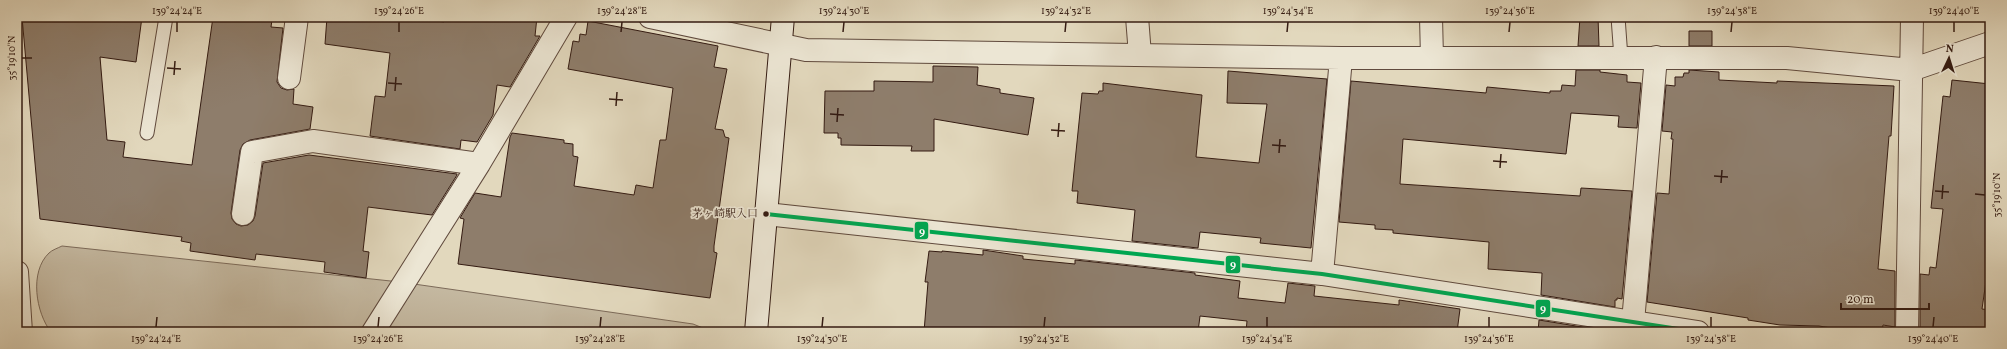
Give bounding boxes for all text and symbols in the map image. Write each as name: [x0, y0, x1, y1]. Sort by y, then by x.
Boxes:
text: 139°24'24"E: [152, 4, 202, 18]
text: 139°24'26"E: [374, 4, 424, 18]
text: 139°24'28"E: [597, 4, 647, 18]
text: 139°24'30"E: [819, 4, 869, 18]
text: 139°24'32"E: [1041, 4, 1091, 18]
text: 139°24'34"E: [1263, 4, 1313, 18]
text: 139°24'36"E: [1485, 4, 1535, 18]
text: 139°24'38"E: [1707, 4, 1757, 18]
text: 139°24'40"E: [1929, 4, 1979, 18]
text: 35°19'10"N: [5, 35, 19, 81]
north arrow: [1929, 38, 1969, 78]
text: N: [1945, 42, 1954, 57]
text: 35°19'10"N: [1990, 172, 2004, 218]
place label: 茅ヶ崎駅入口: [692, 207, 758, 222]
marker: 茅ヶ崎駅入口: [761, 209, 771, 219]
line badge: 9: [914, 221, 929, 240]
text: 9: [919, 225, 925, 240]
line badge: 9: [1225, 255, 1241, 274]
text: 9: [1230, 258, 1236, 273]
scale bar: [1841, 285, 1929, 311]
text: 20 m: [1847, 292, 1874, 308]
line badge: 9: [1535, 299, 1551, 318]
text: 9: [1540, 302, 1546, 317]
text: 139°24'24"E: [131, 332, 181, 346]
text: 139°24'26"E: [353, 332, 403, 346]
text: 139°24'28"E: [575, 332, 625, 346]
text: 139°24'30"E: [797, 332, 847, 346]
text: 139°24'32"E: [1019, 332, 1069, 346]
text: 139°24'34"E: [1242, 332, 1292, 346]
text: 139°24'36"E: [1464, 332, 1514, 346]
text: 139°24'38"E: [1686, 332, 1736, 346]
text: 139°24'40"E: [1908, 332, 1958, 346]

